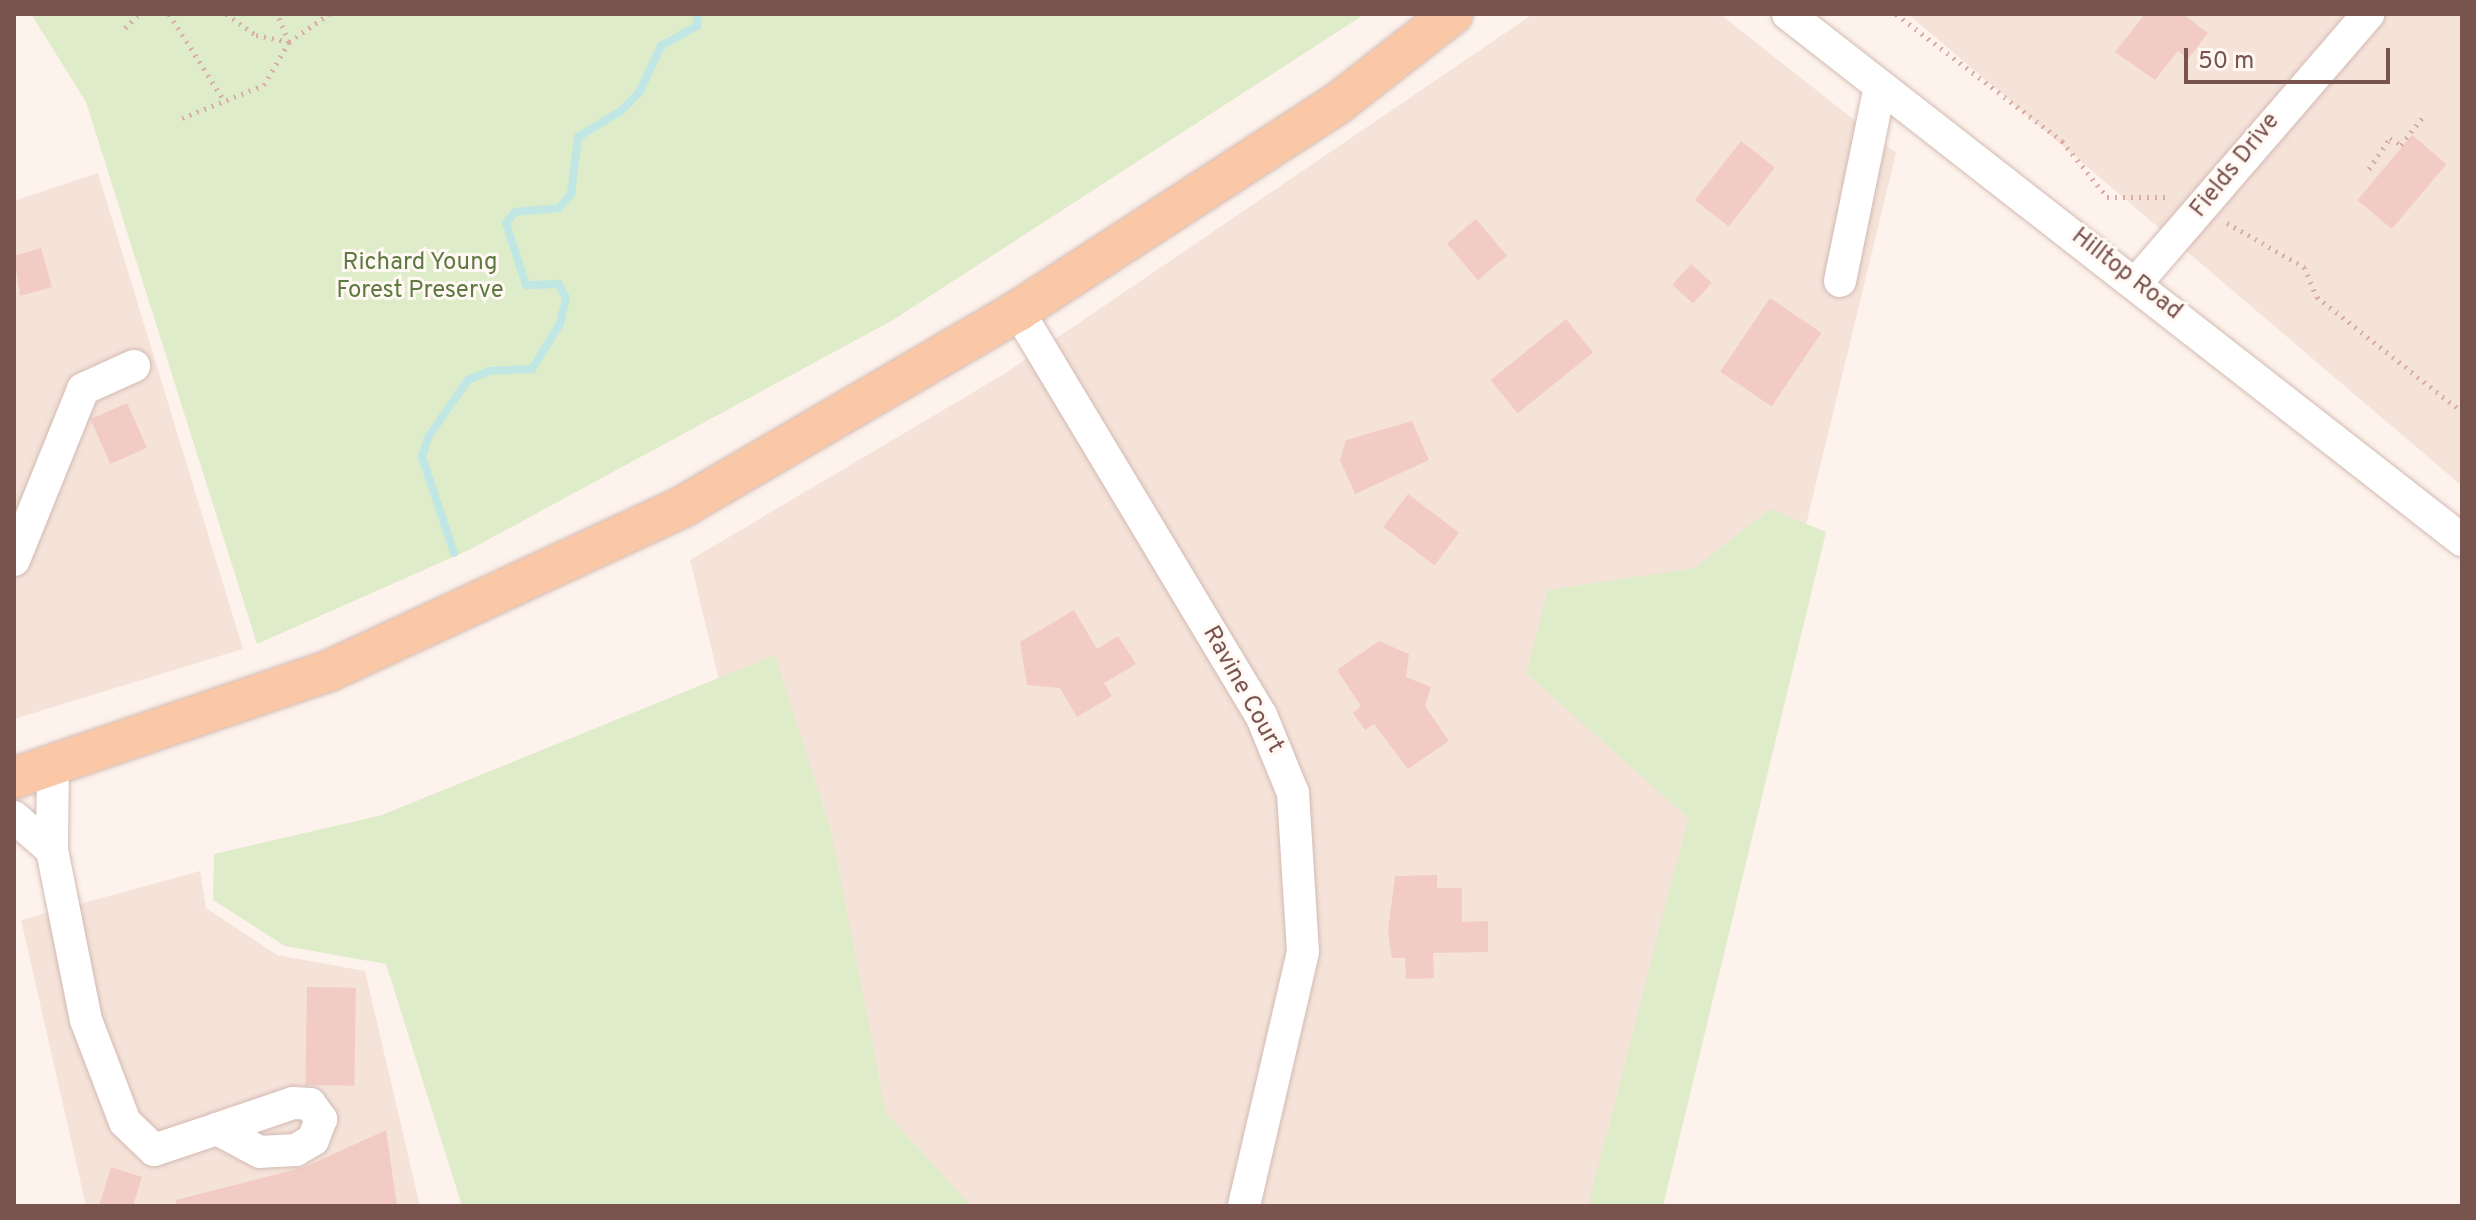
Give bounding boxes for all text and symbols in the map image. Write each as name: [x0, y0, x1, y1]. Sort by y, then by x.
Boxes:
scale bar: [2188, 32, 2394, 82]
text: 50 m: [2198, 47, 2254, 77]
street label: Fields Drive: [2185, 108, 2287, 224]
street label: Hilltop Road: [2065, 223, 2187, 327]
park label: Richard Young Forest Preserve: [336, 250, 504, 306]
street label: Ravine Court: [1195, 622, 1289, 758]

